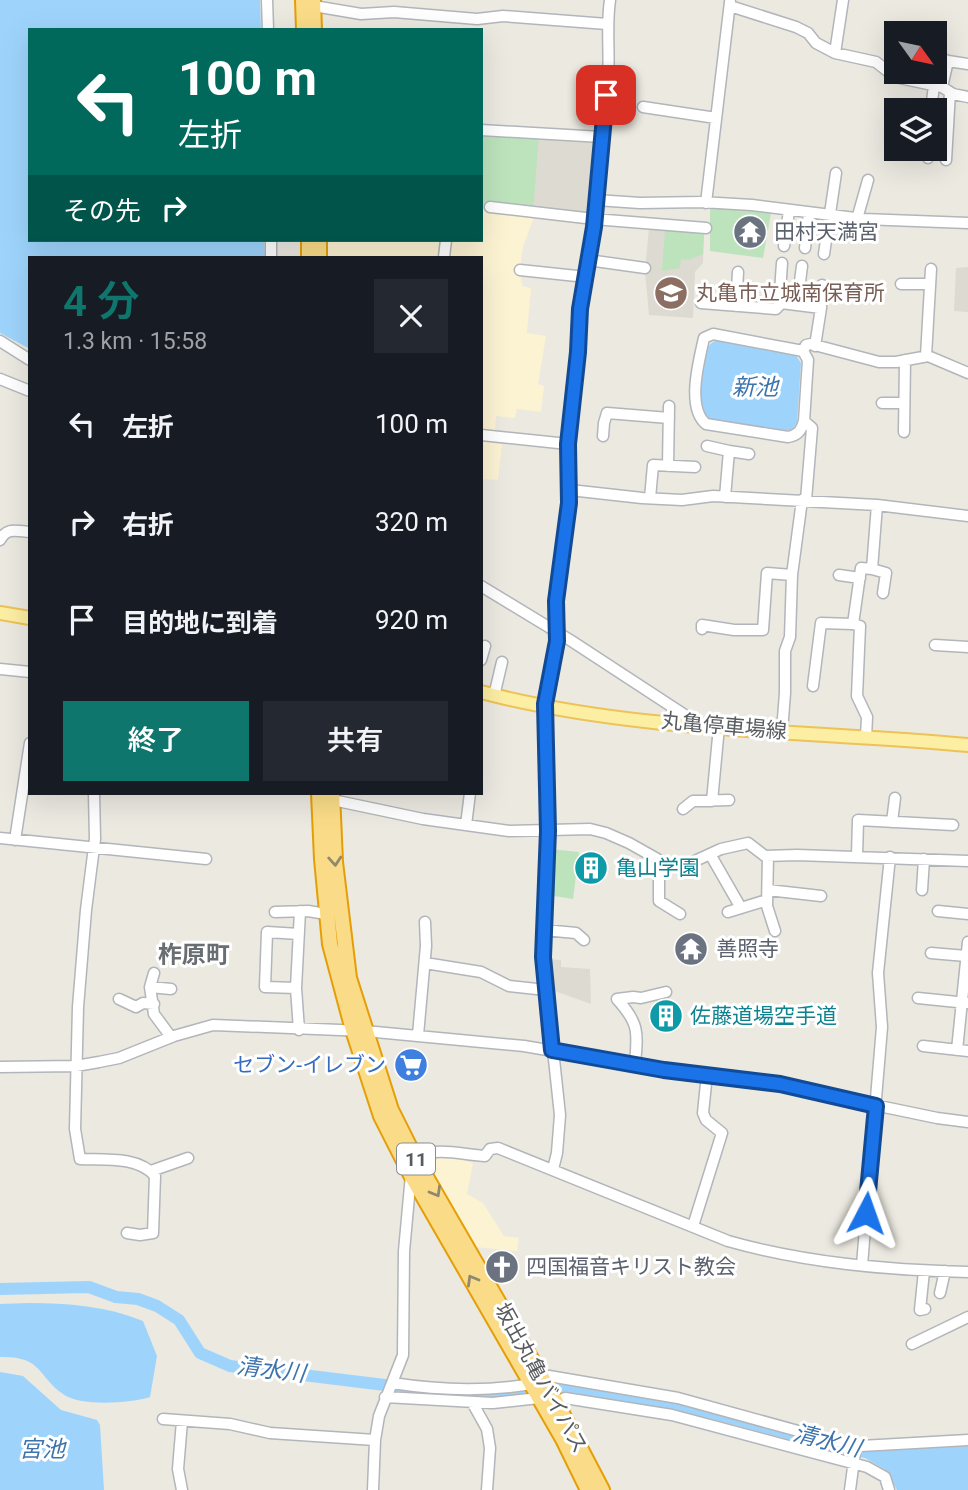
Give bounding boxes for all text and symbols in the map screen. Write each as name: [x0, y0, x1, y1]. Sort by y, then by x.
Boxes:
north arrow: [884, 21, 947, 84]
map controls: [884, 21, 947, 161]
text: 100 m: [178, 50, 317, 107]
icon: left: [63, 56, 154, 147]
pin: [576, 65, 636, 125]
icon: arrive: [587, 76, 625, 114]
button: layers: [884, 98, 947, 161]
text: 左折: [178, 116, 242, 154]
icon: right: [155, 189, 193, 227]
text: その先: [63, 196, 141, 226]
temple icon: 田村天満宮: [731, 213, 769, 251]
place label: 田村天満宮: [774, 220, 879, 244]
school or university icon: 丸亀市立城南保育所: [652, 274, 690, 312]
text: 4 分: [63, 277, 139, 326]
button: close: [374, 279, 448, 353]
place label: 丸亀市立城南保育所: [696, 281, 885, 305]
text: 1.3 km · 15:58: [63, 328, 207, 355]
water label: 新池: [732, 374, 780, 401]
icon: left: [63, 405, 101, 443]
text: 100 m: [375, 409, 448, 439]
text: 左折: [122, 412, 174, 442]
icon: right: [63, 503, 101, 541]
text: 320 m: [375, 507, 448, 537]
text: 右折: [122, 510, 174, 540]
icon: arrive: [63, 601, 101, 639]
text: 920 m: [375, 605, 448, 635]
text: 目的地に到着: [122, 608, 278, 638]
button: 終了: [63, 701, 249, 781]
button: 共有: [263, 701, 448, 781]
street label: 丸亀停車場線: [660, 709, 788, 743]
building icon: 亀山学園: [572, 849, 610, 887]
one-way arrow: [327, 856, 342, 867]
place label: 亀山学園: [616, 856, 700, 880]
temple icon: 善照寺: [672, 930, 710, 968]
place label: 善照寺: [716, 937, 779, 961]
district label: 柞原町: [158, 941, 230, 969]
building icon: 佐藤道場空手道: [647, 997, 685, 1035]
place label: 佐藤道場空手道: [690, 1004, 837, 1028]
supermarket icon: セブン-イレブン: [392, 1046, 430, 1084]
place label: セブン-イレブン: [233, 1053, 386, 1077]
road number: 11: [397, 1144, 435, 1175]
position arrow: [829, 1176, 903, 1250]
one-way arrow: [427, 1185, 440, 1198]
church icon: 四国福音キリスト教会: [483, 1248, 521, 1286]
place label: 四国福音キリスト教会: [526, 1255, 736, 1279]
one-way arrow: [467, 1275, 480, 1288]
street label: 坂出丸亀バイパス: [490, 1299, 592, 1457]
water label: 清水川: [235, 1352, 310, 1388]
water label: 清水川: [790, 1420, 867, 1463]
water label: 宮池: [19, 1436, 67, 1463]

